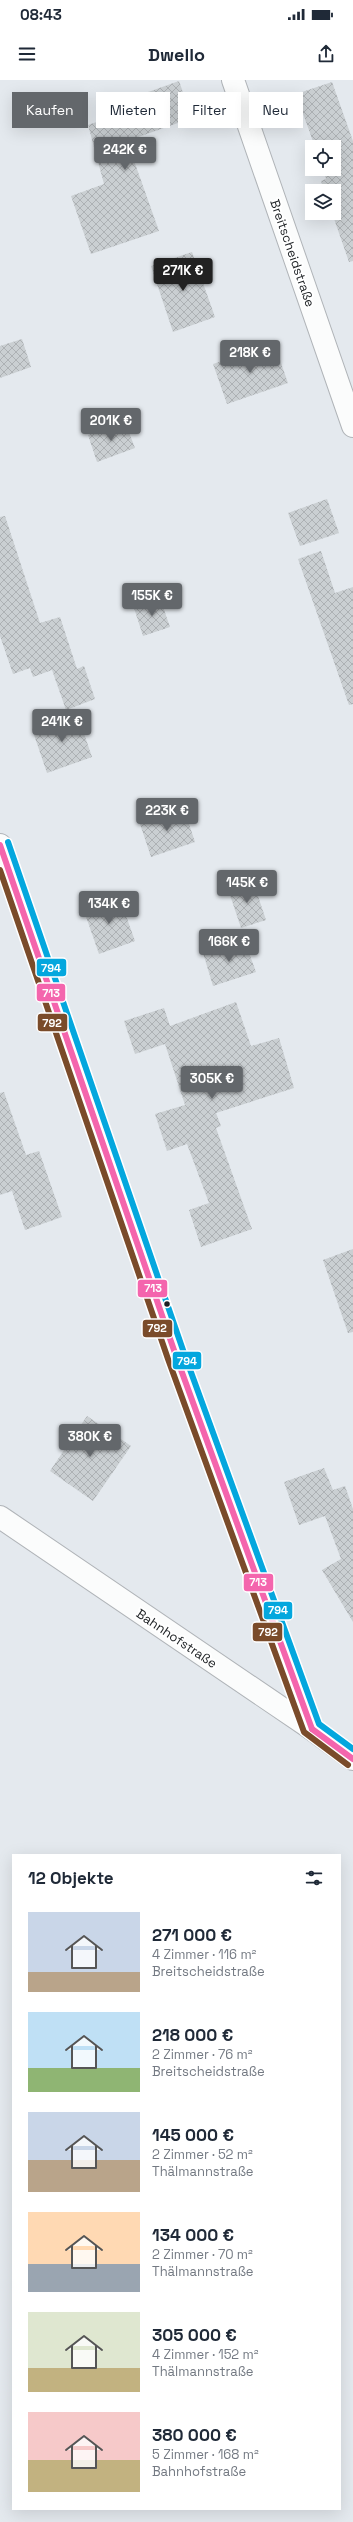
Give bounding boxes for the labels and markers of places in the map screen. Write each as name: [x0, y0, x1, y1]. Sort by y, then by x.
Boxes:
pin: 242K €: [92, 137, 158, 171]
pin: 271K €: [150, 258, 216, 292]
pin: 218K €: [217, 340, 283, 374]
pin: 201K €: [78, 408, 144, 442]
pin: 155K €: [119, 583, 185, 617]
pin: 241K €: [29, 709, 95, 743]
pin: 223K €: [134, 798, 200, 832]
pin: 145K €: [214, 870, 280, 904]
pin: 134K €: [76, 891, 142, 925]
pin: 166K €: [196, 929, 262, 963]
pin: 305K €: [179, 1066, 245, 1100]
unlabelled marker: [162, 1299, 172, 1309]
pin: 380K €: [57, 1424, 123, 1458]

